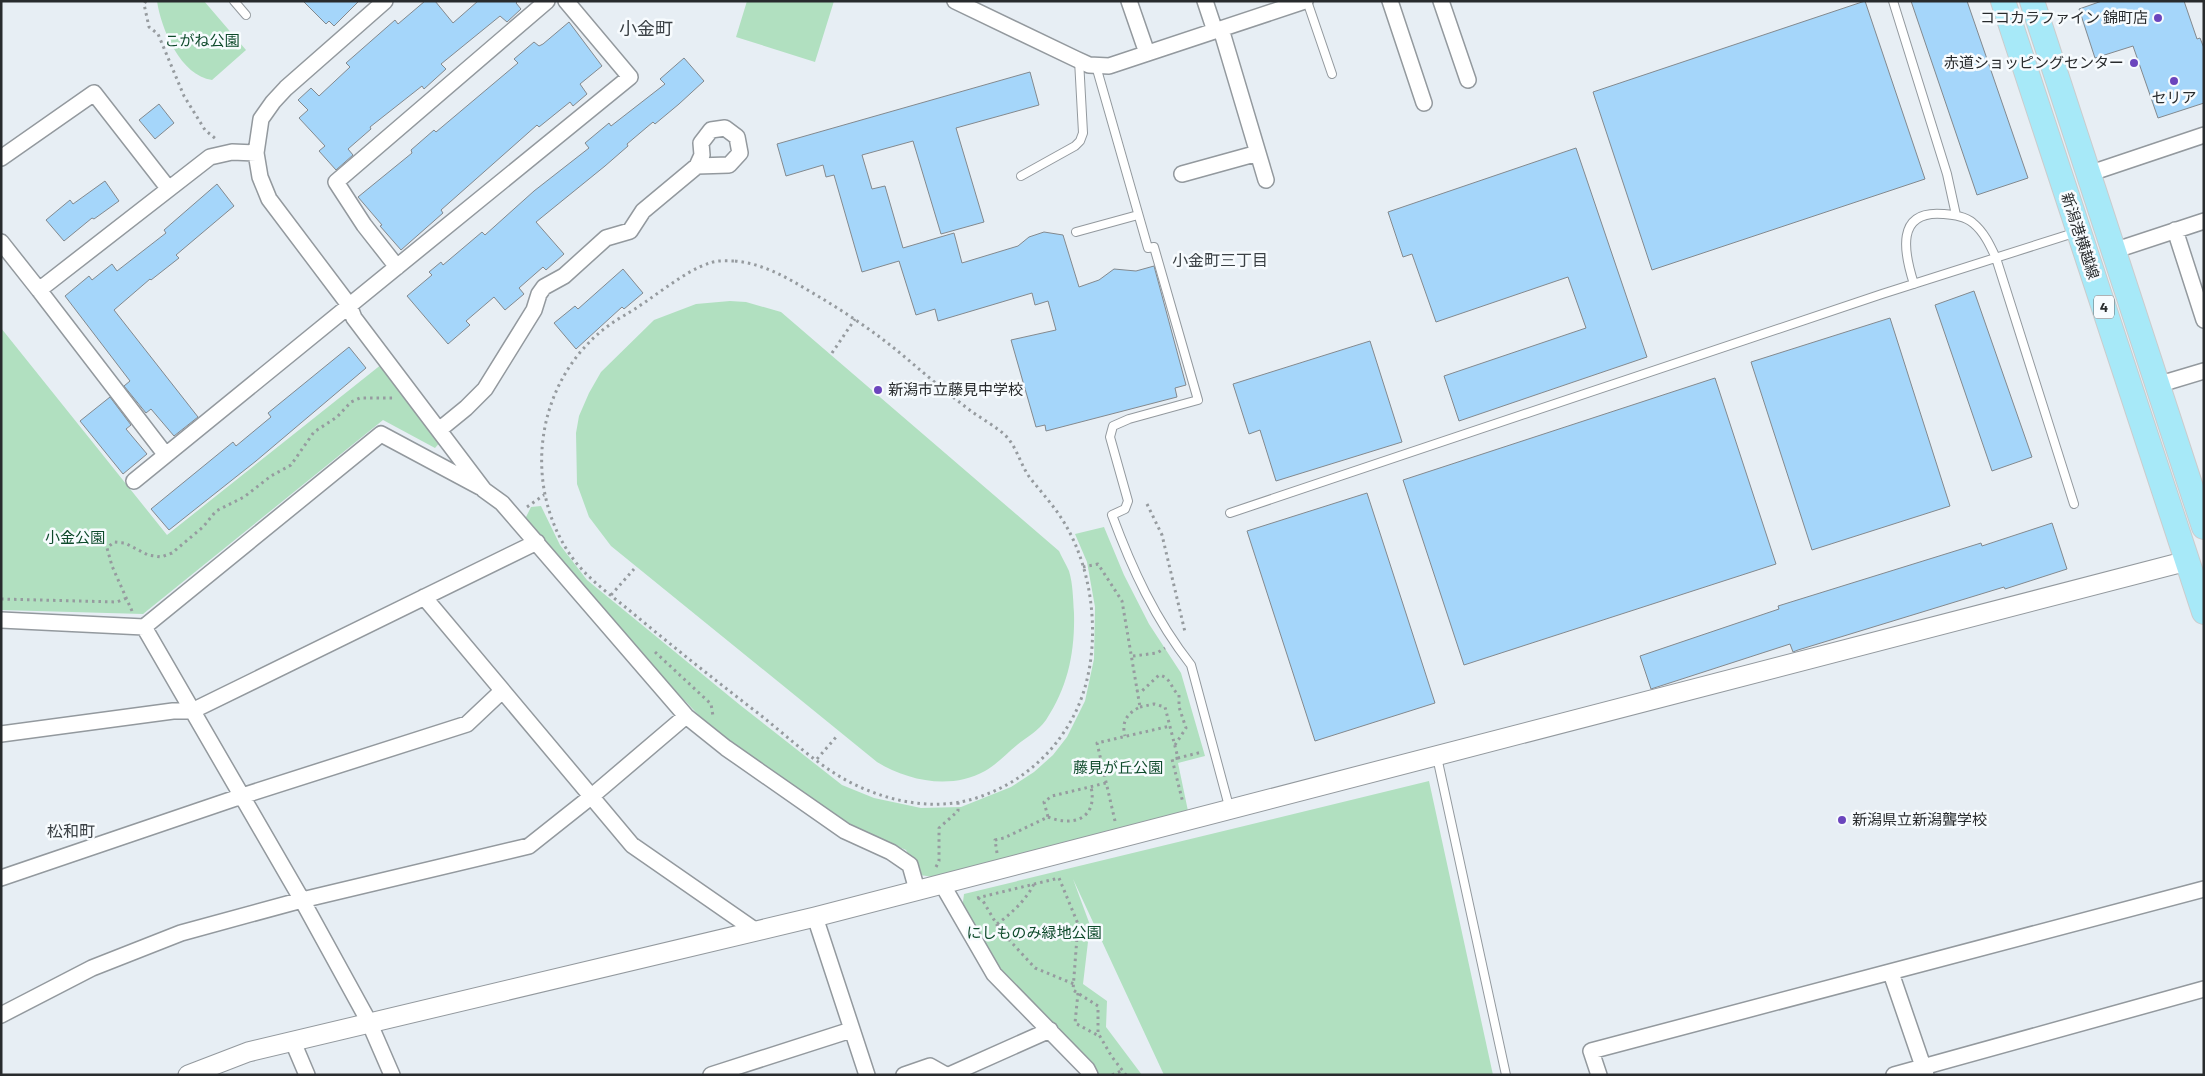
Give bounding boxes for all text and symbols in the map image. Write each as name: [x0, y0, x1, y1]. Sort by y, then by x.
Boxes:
place label: ココカラファイン 錦町店: [1980, 8, 2148, 26]
marker: ココカラファイン 錦町店: [2152, 12, 2164, 24]
district label: 小金町: [619, 17, 673, 39]
park label: こがね公園: [164, 31, 240, 49]
place label: 赤道ショッピングセンター: [1944, 53, 2124, 71]
marker: 赤道ショッピングセンター: [2128, 57, 2140, 69]
marker: セリア: [2168, 75, 2180, 87]
place label: セリア: [2151, 88, 2197, 106]
street label: 新潟港横越線: [2058, 190, 2103, 281]
district label: 小金町三丁目: [1172, 250, 1268, 269]
road number: 4: [2094, 296, 2114, 318]
place label: 新潟市立藤見中学校: [888, 380, 1023, 398]
marker: 新潟市立藤見中学校: [872, 384, 884, 396]
park label: 小金公園: [45, 528, 105, 546]
park label: 藤見が丘公園: [1073, 758, 1163, 776]
place label: 新潟県立新潟聾学校: [1852, 810, 1987, 828]
marker: 新潟県立新潟聾学校: [1836, 814, 1848, 826]
district label: 松和町: [47, 821, 95, 840]
park label: にしものみ緑地公園: [966, 923, 1102, 941]

